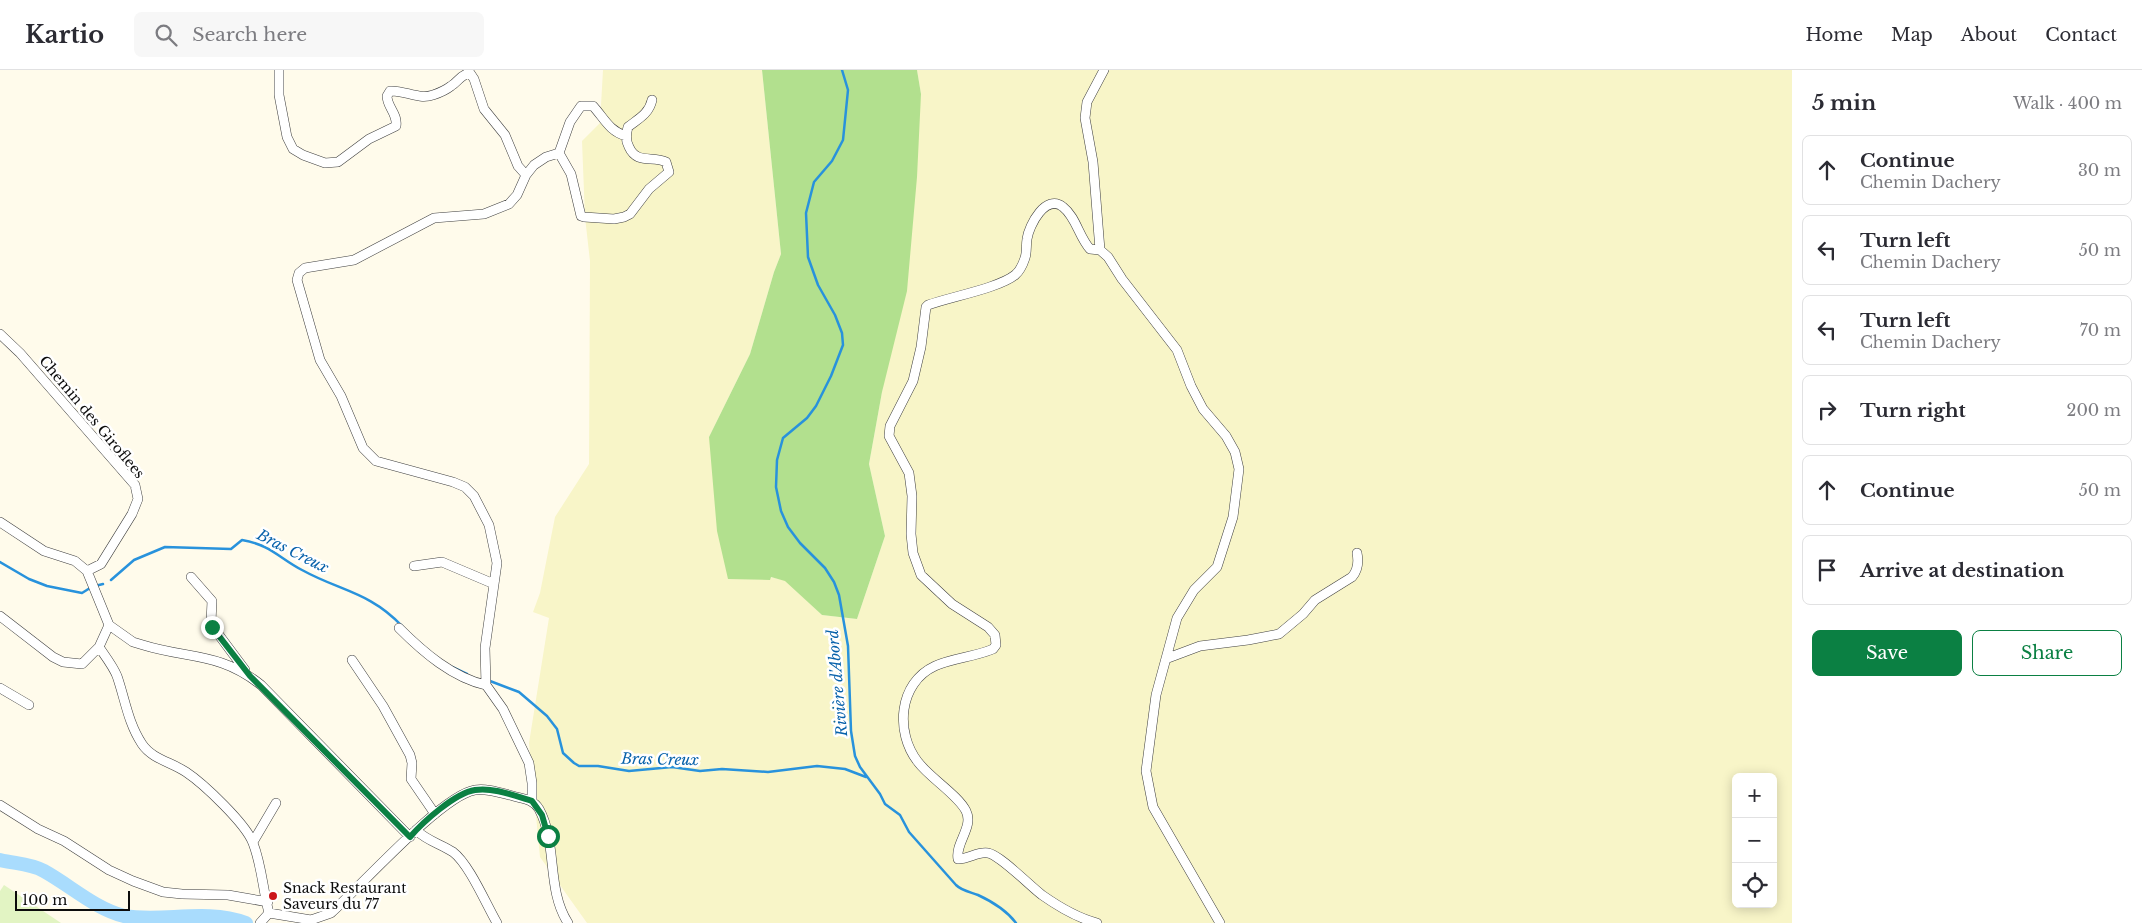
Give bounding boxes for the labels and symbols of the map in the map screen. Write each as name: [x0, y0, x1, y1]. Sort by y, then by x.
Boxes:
street label: Chemin des Giroflees: [35, 352, 149, 482]
water label: Bras Creux: [253, 524, 332, 577]
route end: [201, 616, 224, 639]
water label: Rivière d'Abord: [823, 629, 851, 738]
water label: Bras Creux: [620, 749, 699, 769]
route start: [537, 825, 560, 848]
place label: Snack Restaurant Saveurs du 77: [283, 879, 407, 913]
scale bar: [15, 888, 130, 911]
marker: Snack Restaurant Saveurs du 77: [267, 890, 279, 902]

